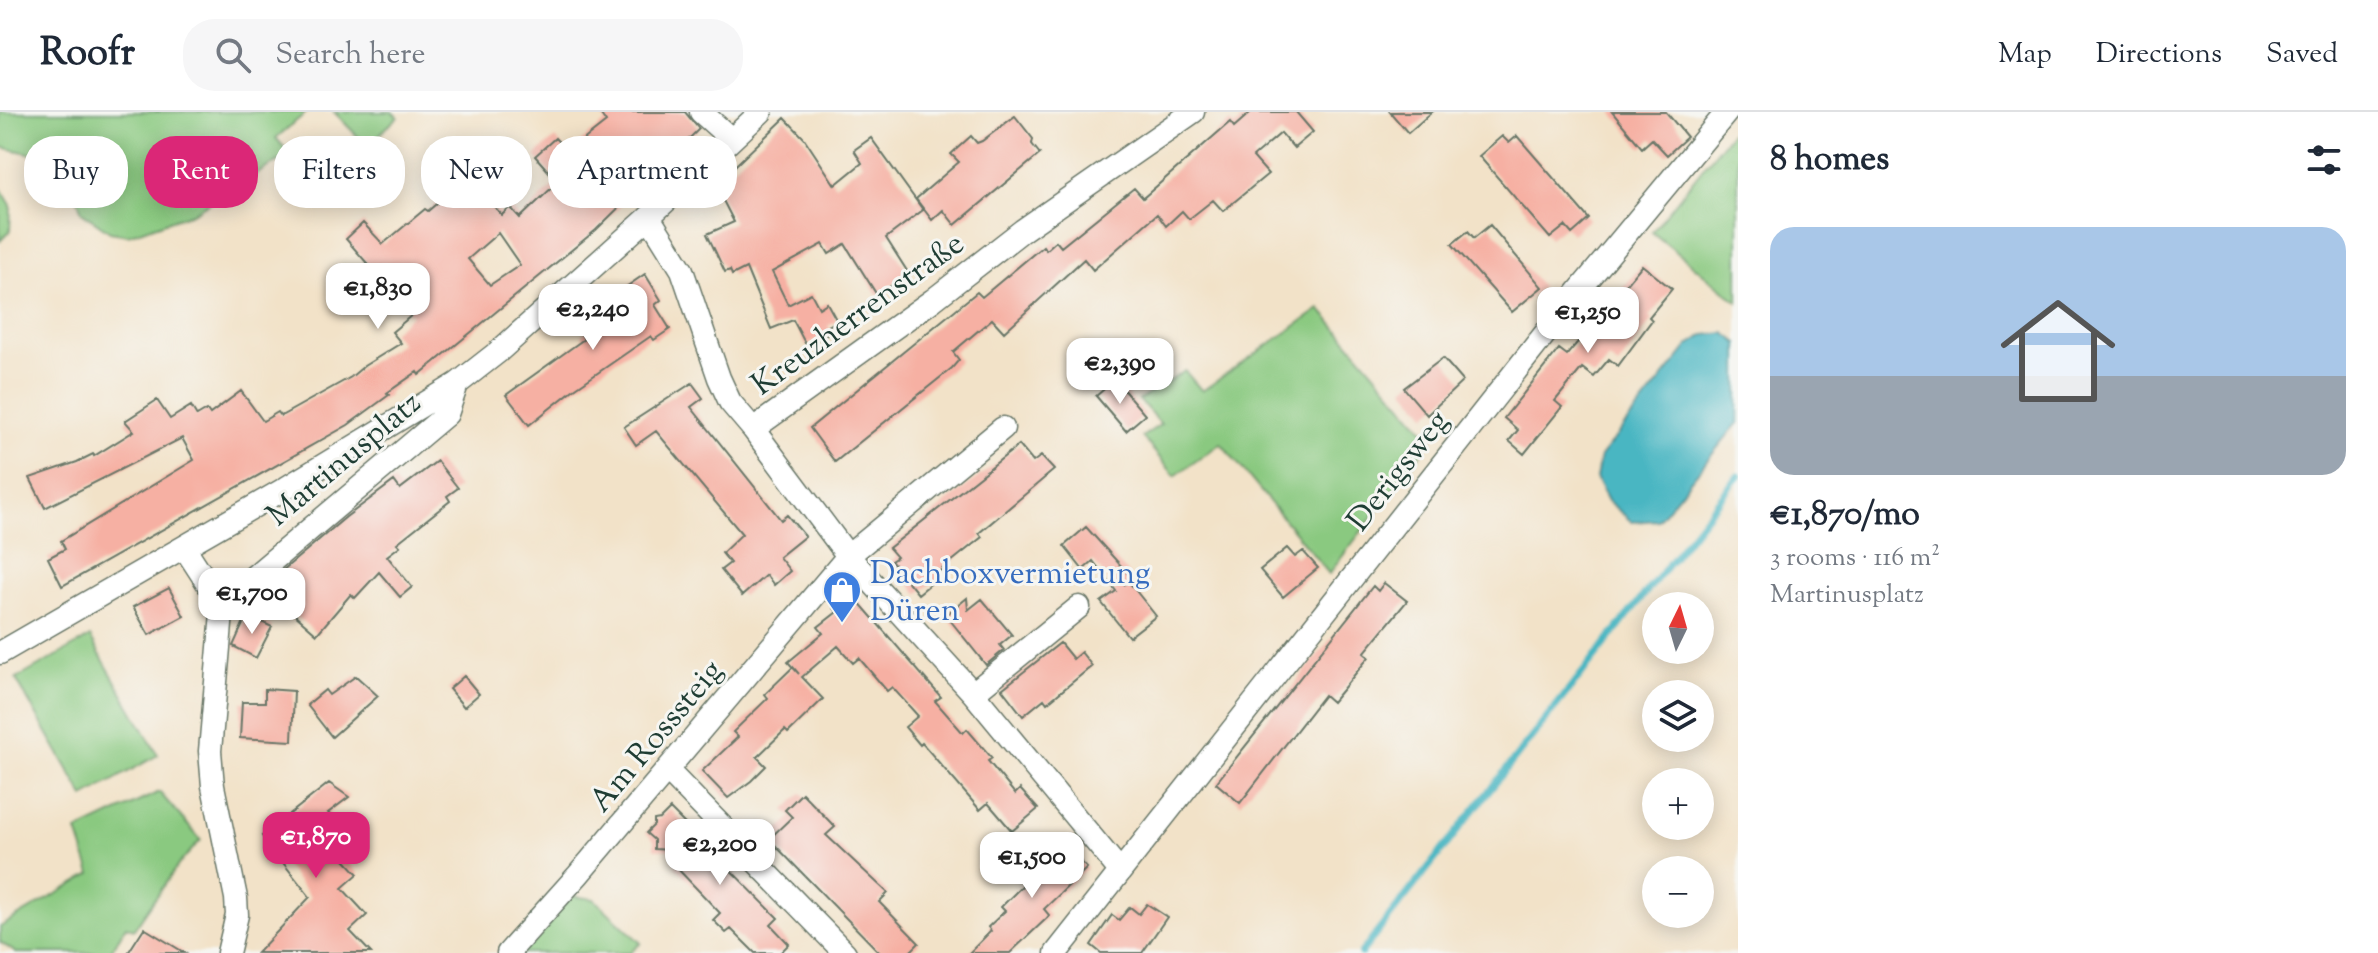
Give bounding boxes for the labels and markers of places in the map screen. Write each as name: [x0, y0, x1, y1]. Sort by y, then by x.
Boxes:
pin: €1,830: [313, 263, 443, 331]
pin: €2,240: [528, 284, 658, 352]
pin: €1,250: [1523, 287, 1653, 355]
pin: €2,390: [1055, 338, 1185, 406]
place label: Dachboxvermietung Düren: [870, 552, 1150, 635]
pin: €1,700: [187, 568, 317, 636]
shop icon: Dachboxvermietung Düren: [821, 569, 863, 624]
pin: €1,870: [251, 812, 381, 880]
pin: €2,200: [655, 819, 785, 887]
pin: €1,500: [967, 832, 1097, 900]

